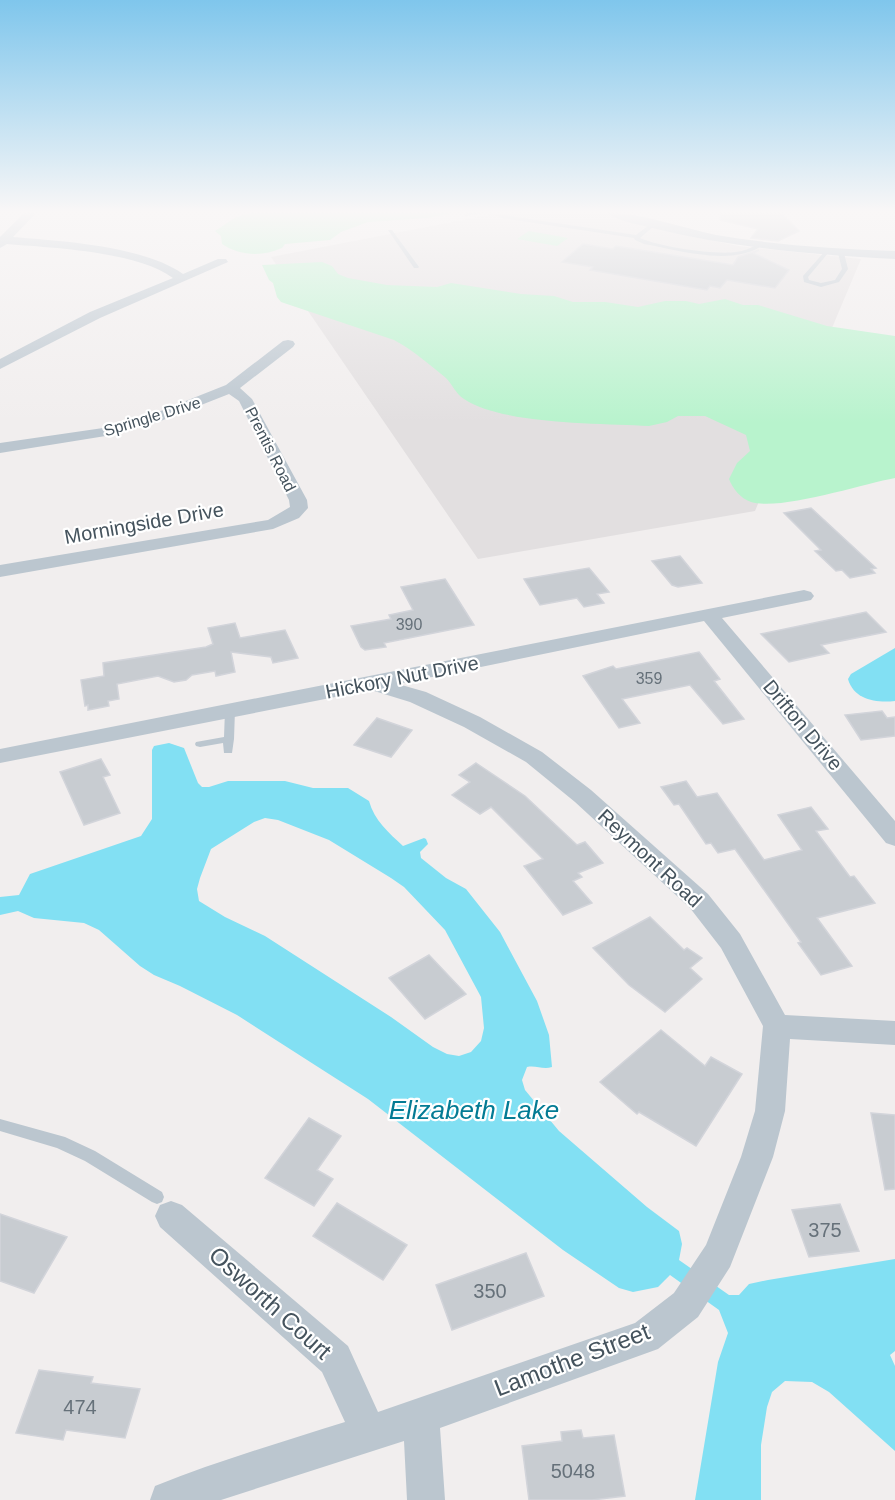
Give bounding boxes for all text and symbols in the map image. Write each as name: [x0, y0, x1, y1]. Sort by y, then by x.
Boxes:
street label: Springle Drive: [102, 394, 203, 439]
street label: Prentis Road: [242, 404, 299, 494]
street label: Morningside Drive: [63, 498, 225, 548]
house number: 390: [396, 616, 422, 633]
street label: Hickory Nut Drive: [324, 651, 480, 703]
house number: 359: [636, 670, 662, 687]
street label: Drifton Drive: [759, 675, 847, 775]
street label: Reymont Road: [594, 804, 706, 912]
water label: Elizabeth Lake: [389, 1095, 559, 1125]
house number: 375: [808, 1219, 842, 1241]
street label: Osworth Court: [204, 1241, 337, 1365]
house number: 350: [473, 1280, 507, 1302]
street label: Lamothe Street: [490, 1317, 654, 1402]
house number: 474: [63, 1396, 97, 1418]
house number: 5048: [551, 1460, 595, 1482]

